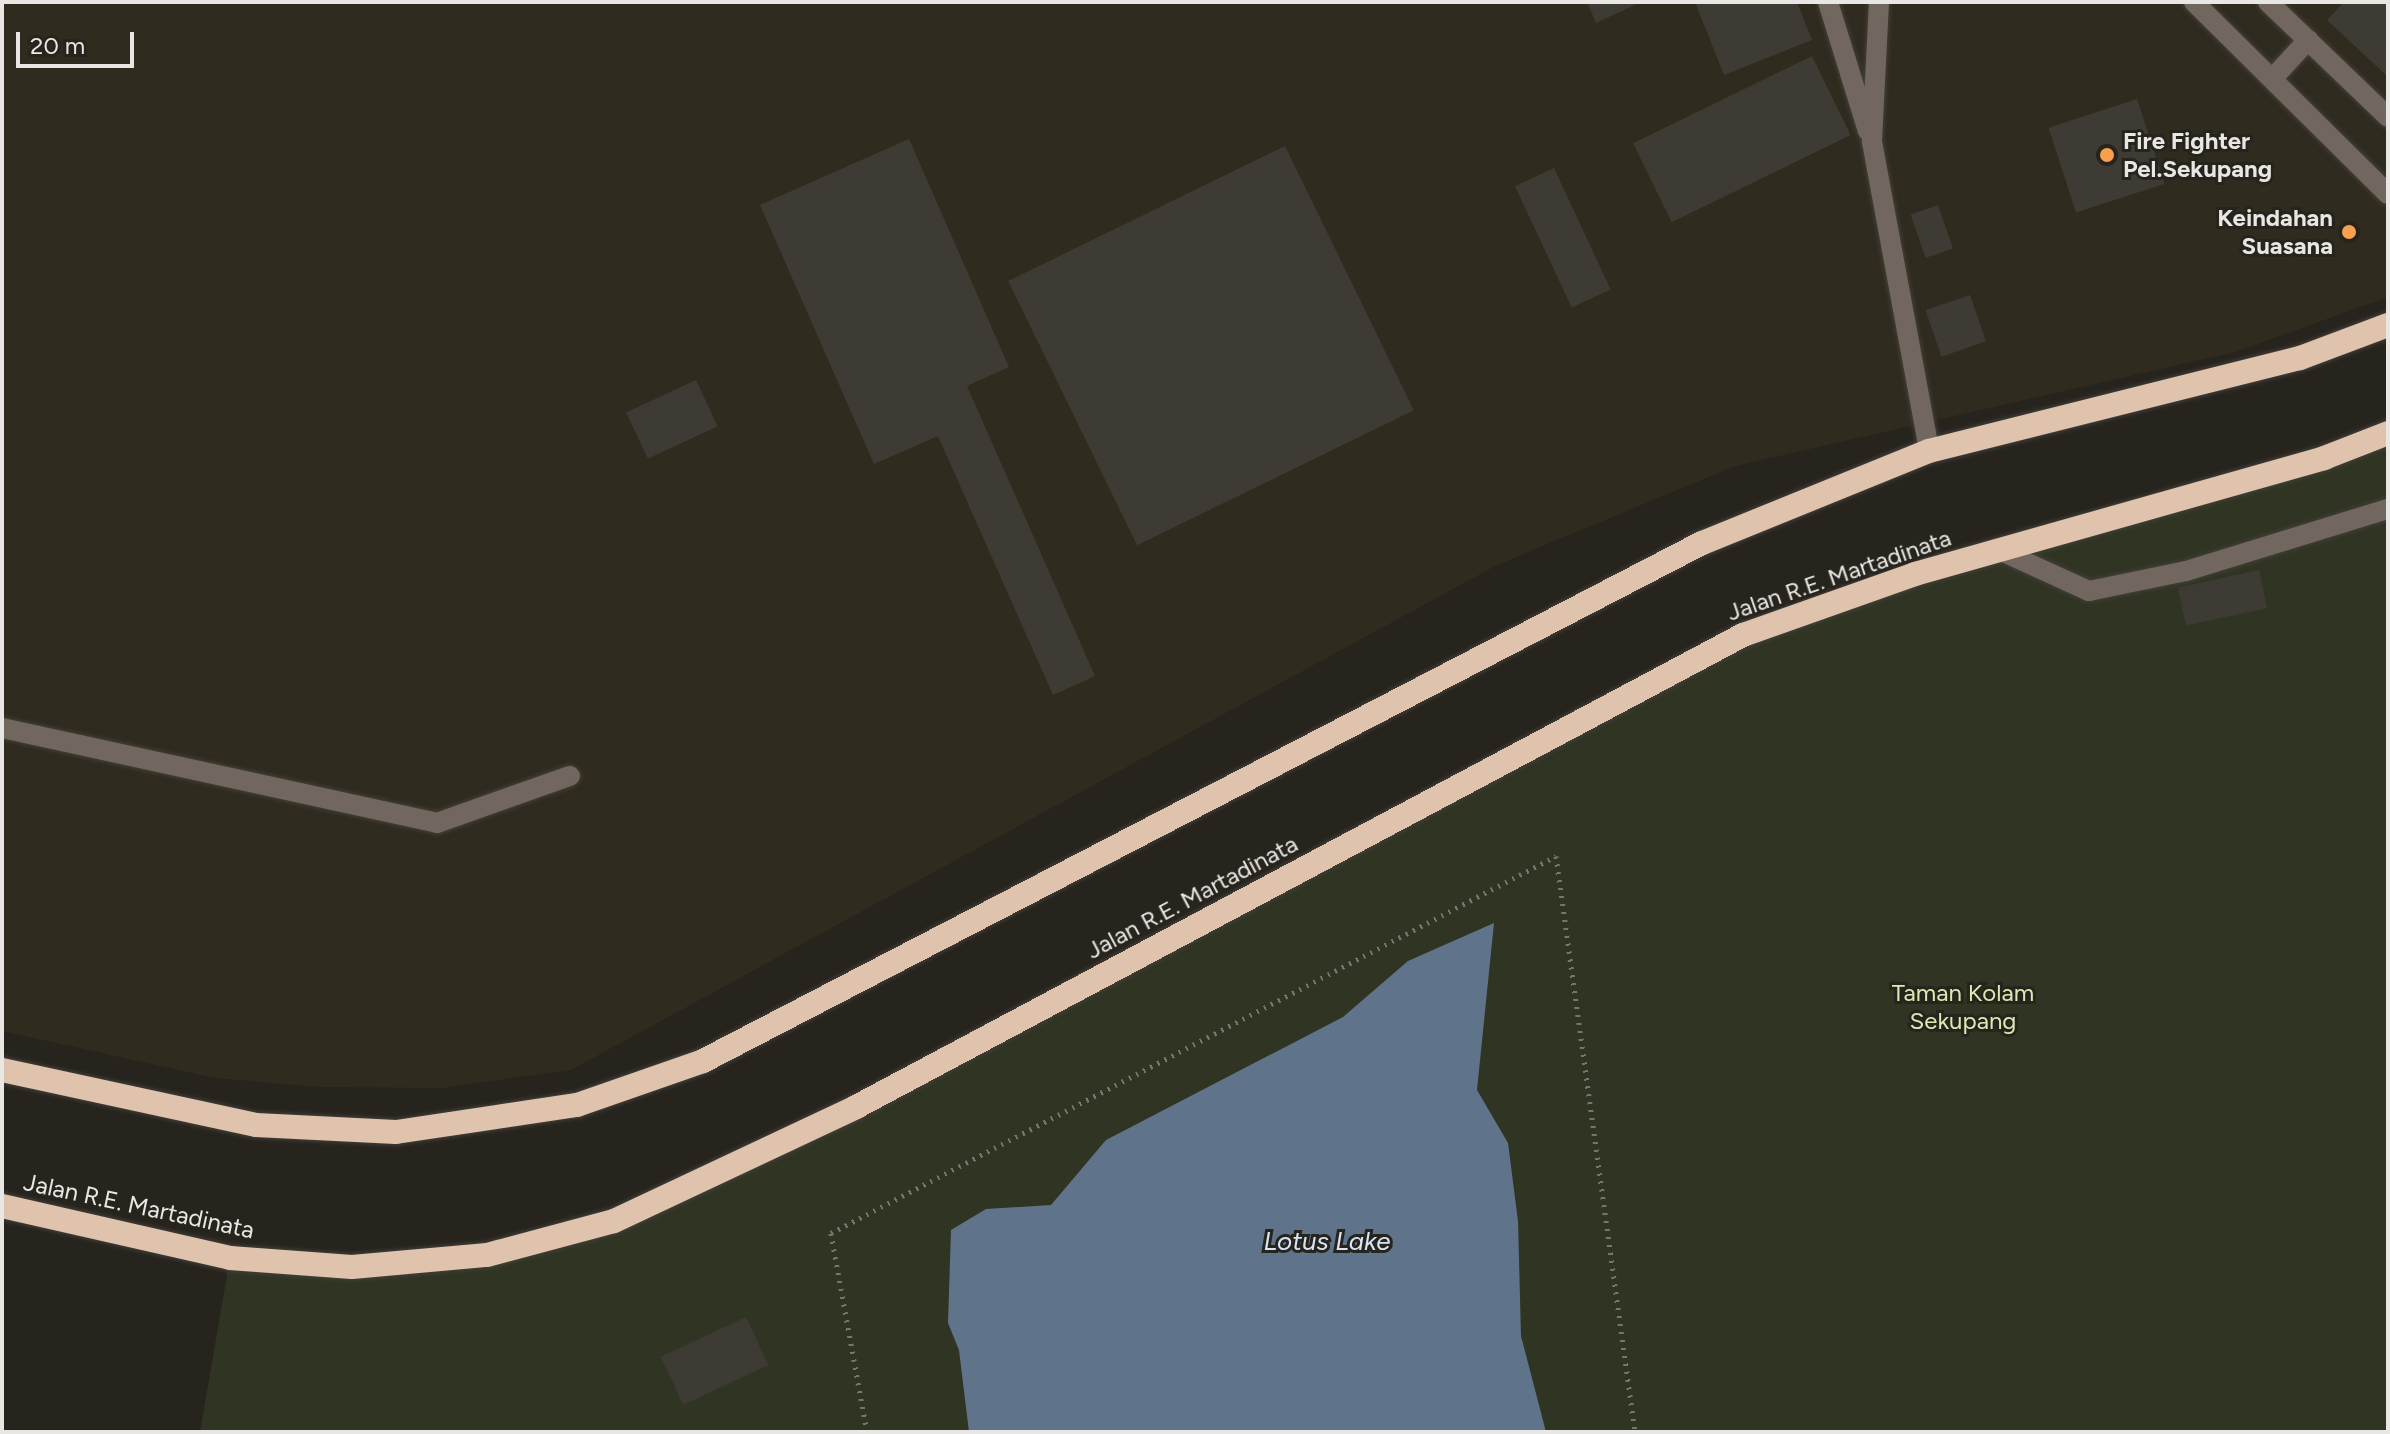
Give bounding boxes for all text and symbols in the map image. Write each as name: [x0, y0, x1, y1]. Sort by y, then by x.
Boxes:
scale bar: [20, 16, 138, 66]
text: 20 m: [30, 31, 85, 60]
place label: Fire Fighter Pel.Sekupang: [2123, 127, 2272, 183]
marker: Fire Fighter Pel.Sekupang: [2098, 146, 2116, 164]
place label: Keindahan Suasana: [2217, 204, 2333, 260]
marker: Keindahan Suasana: [2340, 223, 2358, 241]
street label: Jalan R.E. Martadinata: [1723, 523, 1955, 627]
street label: Jalan R.E. Martadinata: [1081, 829, 1303, 965]
park label: Taman Kolam Sekupang: [1892, 979, 2034, 1035]
street label: Jalan R.E. Martadinata: [21, 1167, 257, 1245]
water label: Lotus Lake: [1263, 1226, 1391, 1258]

